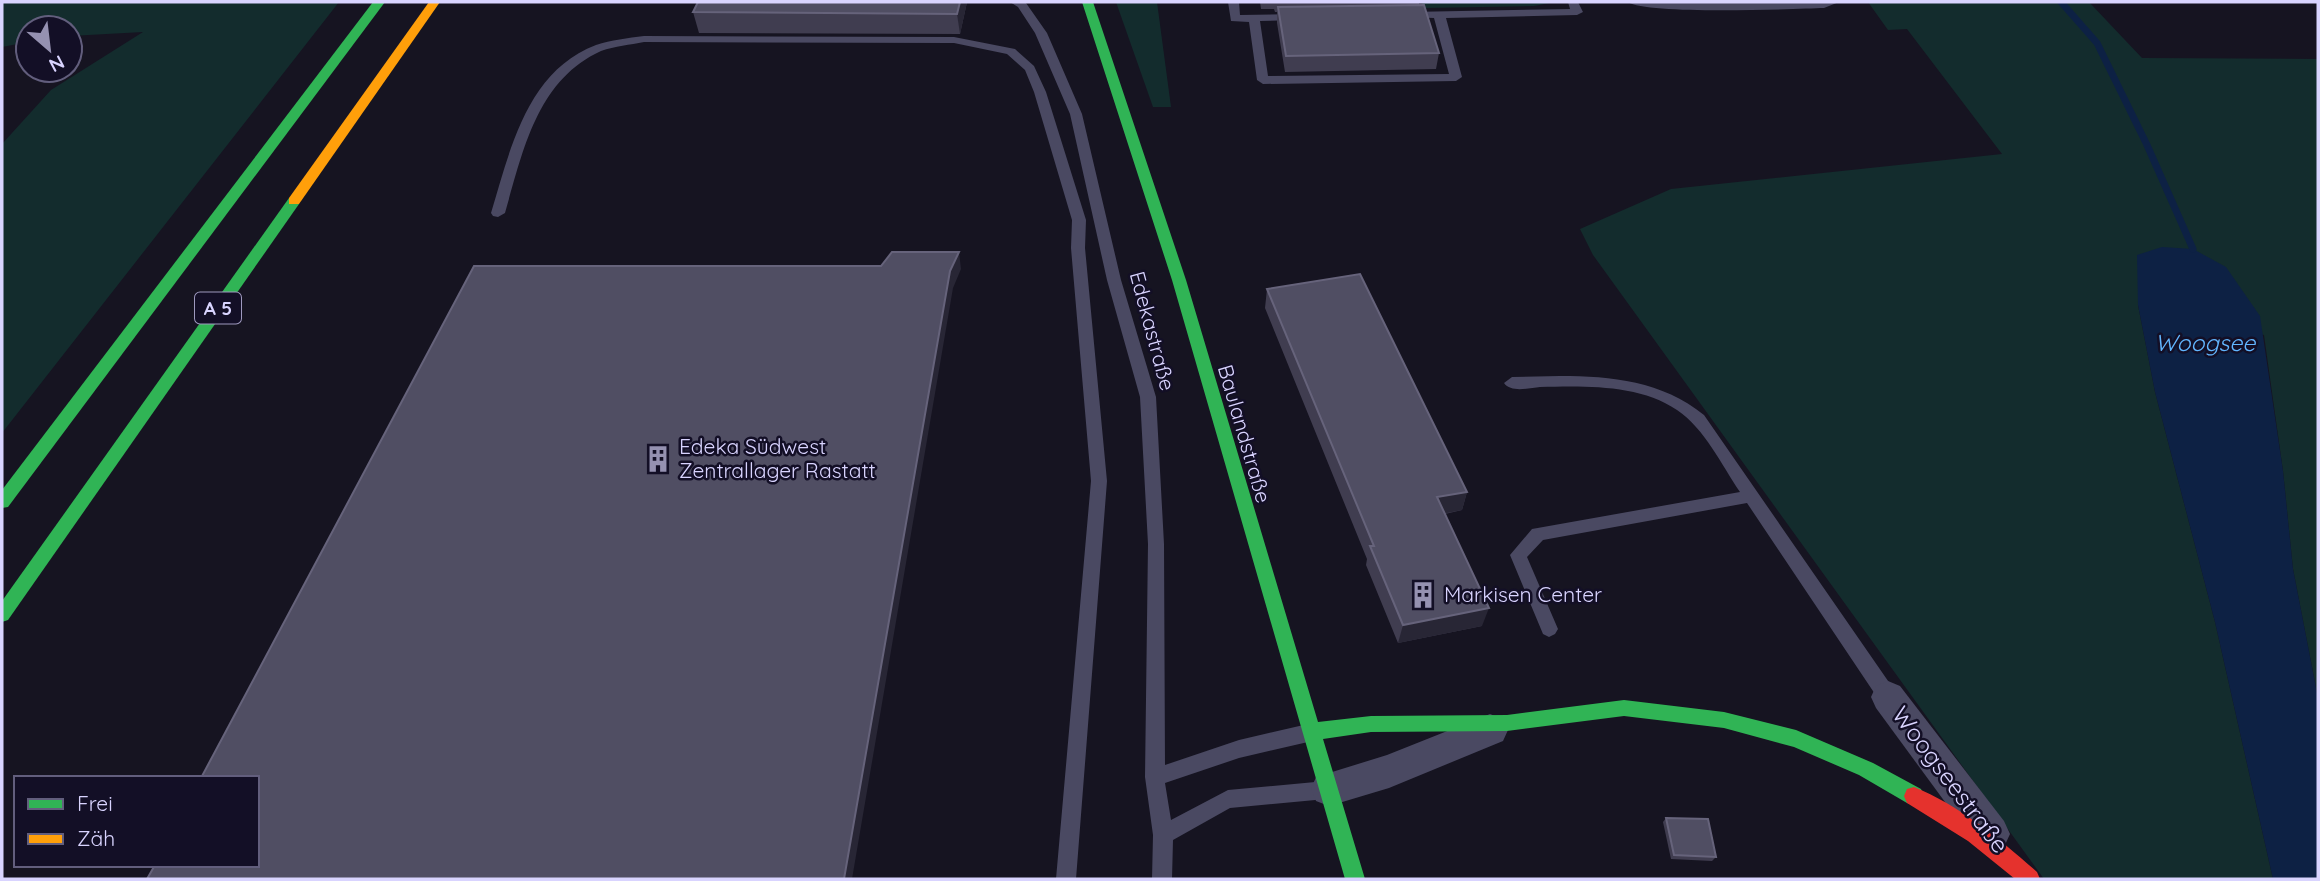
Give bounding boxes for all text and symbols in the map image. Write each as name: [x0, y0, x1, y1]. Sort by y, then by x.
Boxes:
north arrow: [14, 14, 84, 84]
text: N: [45, 50, 69, 78]
street label: Edekastraße: [1125, 268, 1181, 393]
road number: A 5: [195, 292, 241, 324]
water label: Woogsee: [2155, 328, 2256, 357]
street label: Baulandstraße: [1213, 362, 1277, 506]
place label: Edeka Südwest Zentrallager Rastatt: [679, 433, 876, 483]
building icon: Edeka Südwest Zentrallager Rastatt: [643, 444, 673, 474]
building icon: Markisen Center: [1408, 580, 1438, 610]
place label: Markisen Center: [1444, 581, 1602, 607]
street label: Woogseestraße: [1886, 700, 2016, 859]
legend: [14, 776, 259, 867]
text: Frei: [77, 790, 113, 816]
text: Zäh: [77, 825, 115, 851]

